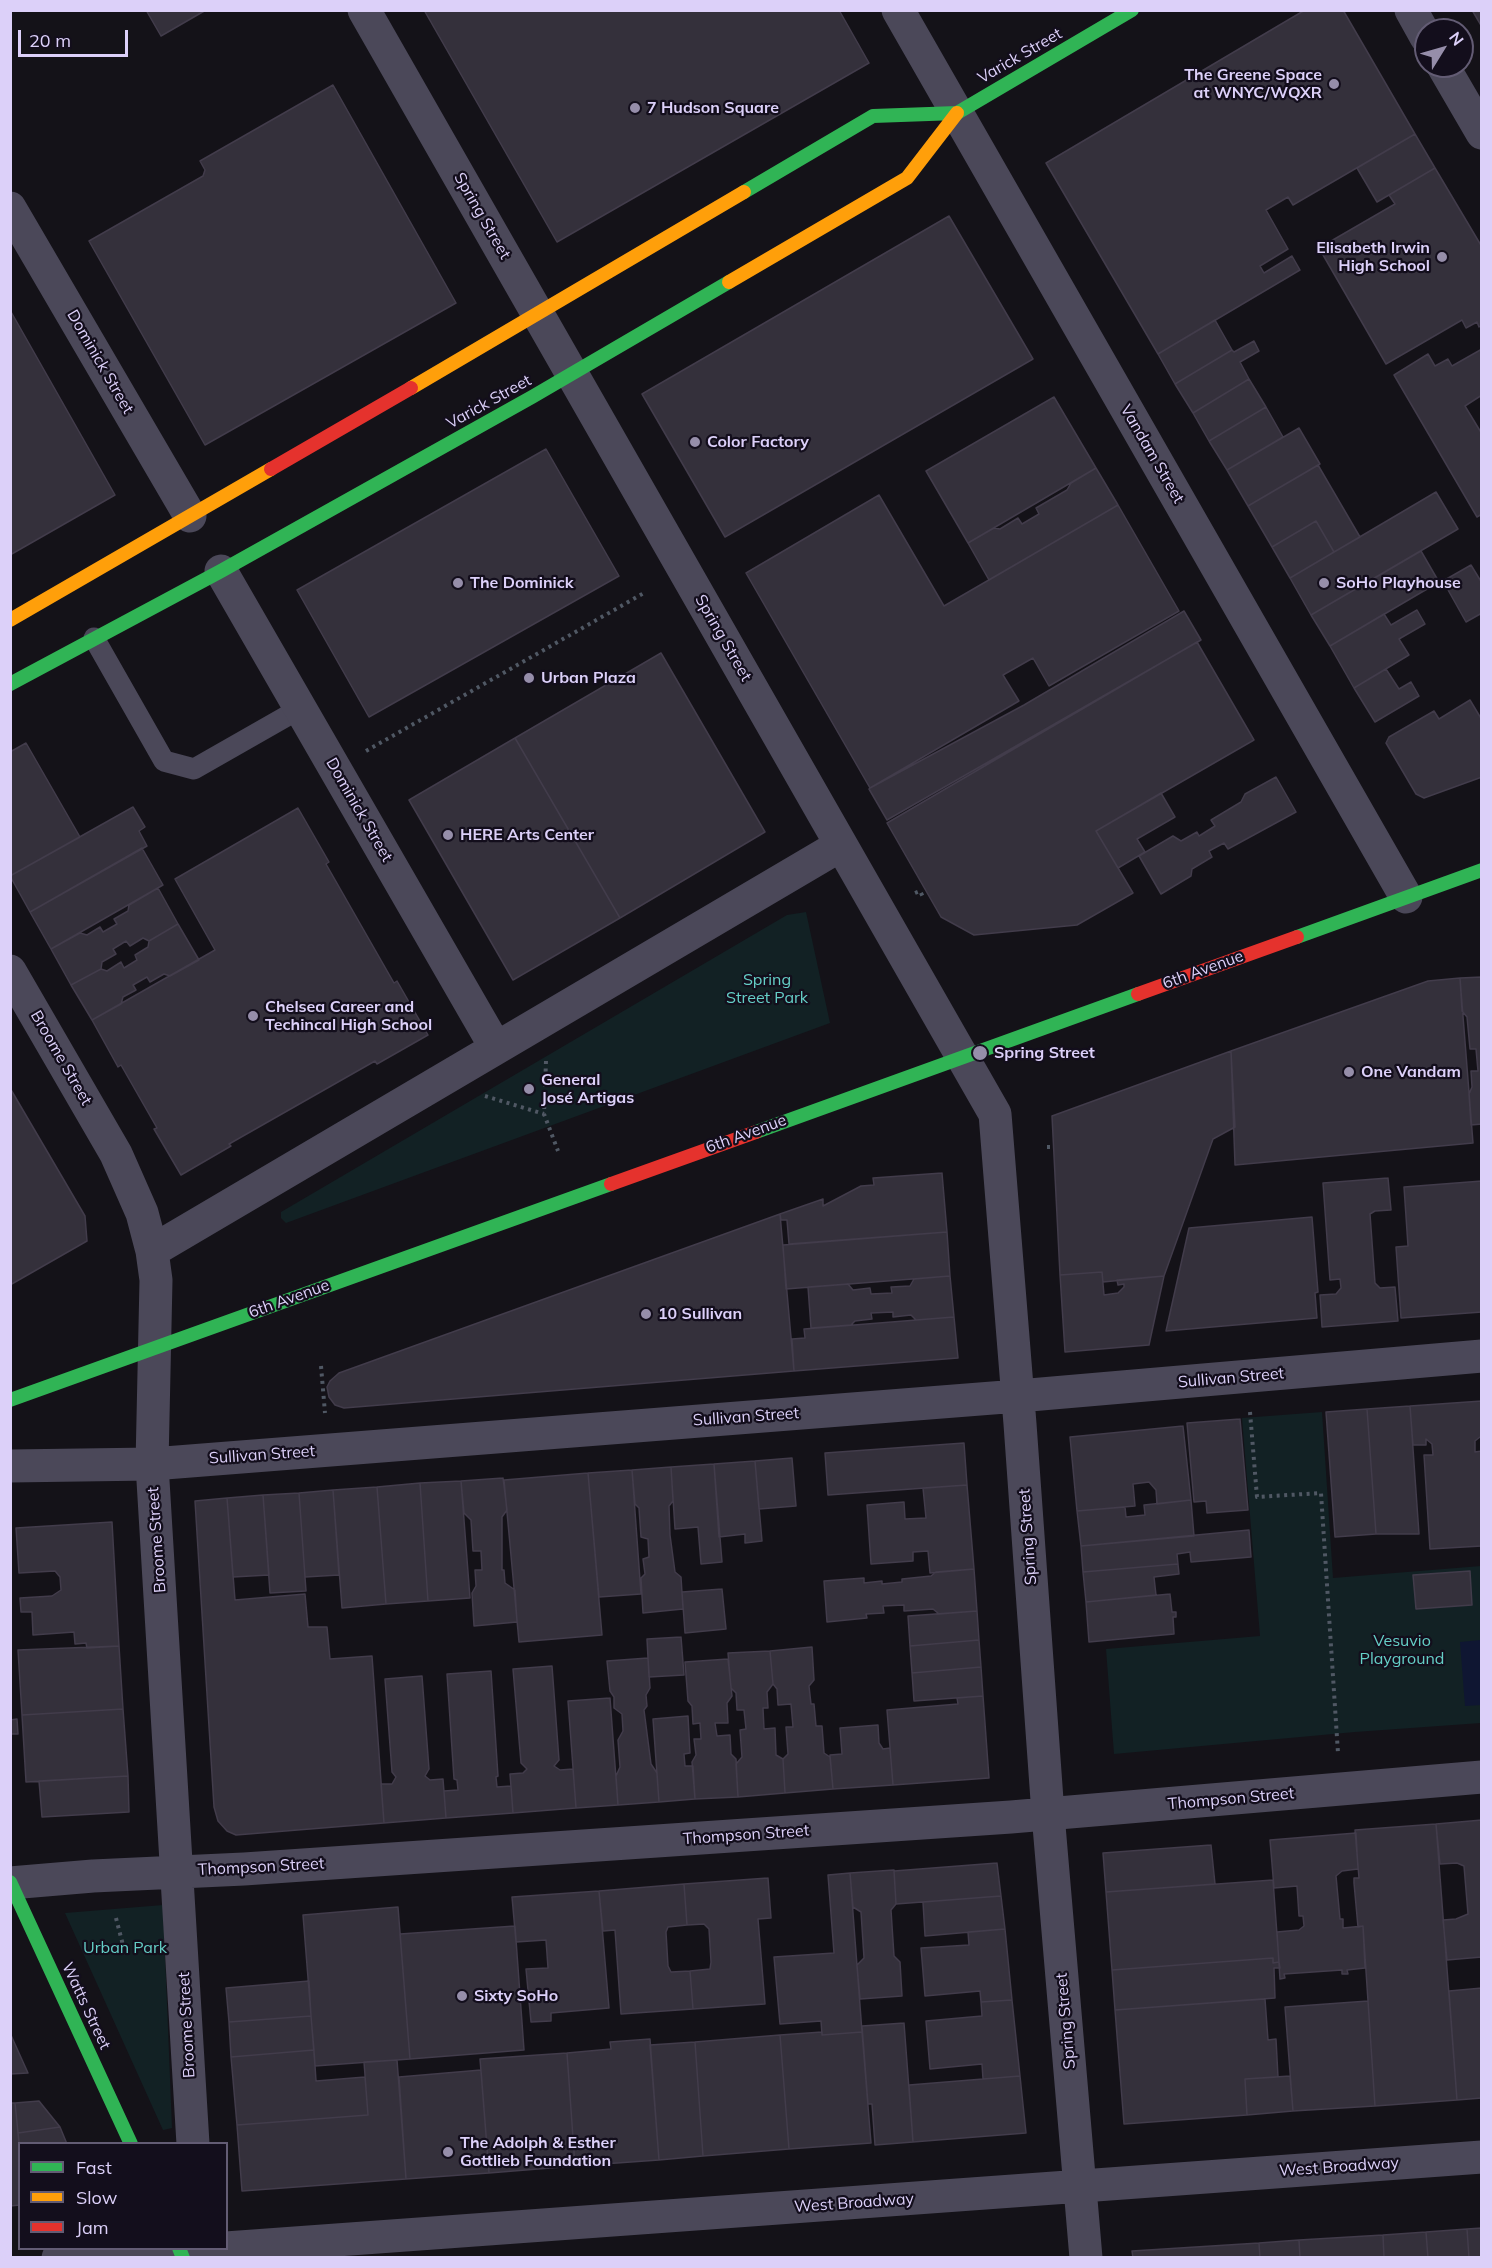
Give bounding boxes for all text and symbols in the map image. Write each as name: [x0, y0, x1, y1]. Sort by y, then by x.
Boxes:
scale bar: [21, 18, 130, 56]
north arrow: [1414, 18, 1474, 78]
street label: Varick Street: [974, 24, 1066, 88]
text: N: [1445, 28, 1468, 49]
text: 20 m: [29, 29, 71, 52]
place label: The Greene Space at WNYC/WQXR: [1184, 65, 1322, 103]
marker: The Greene Space at WNYC/WQXR: [1327, 77, 1341, 91]
place label: 7 Hudson Square: [647, 98, 779, 118]
marker: 7 Hudson Square: [628, 101, 642, 115]
street label: Spring Street: [450, 169, 514, 263]
place label: Elisabeth Irwin High School: [1316, 238, 1430, 276]
marker: Elisabeth Irwin High School: [1435, 250, 1449, 264]
street label: Dominick Street: [63, 307, 137, 417]
street label: Varick Street: [443, 371, 535, 433]
street label: Vandam Street: [1116, 401, 1188, 507]
place label: Color Factory: [707, 432, 809, 452]
marker: Color Factory: [688, 435, 702, 449]
place label: The Dominick: [470, 573, 574, 593]
place label: SoHo Playhouse: [1336, 573, 1461, 593]
marker: The Dominick: [451, 576, 465, 590]
marker: SoHo Playhouse: [1317, 576, 1331, 590]
street label: Spring Street: [691, 591, 755, 685]
place label: Urban Plaza: [541, 668, 636, 688]
marker: Urban Plaza: [522, 671, 536, 685]
street label: Dominick Street: [322, 755, 396, 865]
place label: HERE Arts Center: [460, 825, 594, 845]
marker: HERE Arts Center: [441, 828, 455, 842]
street label: 6th Avenue: [1160, 947, 1246, 993]
park label: Spring Street Park: [726, 970, 808, 1008]
place label: Chelsea Career and Techincal High School: [265, 997, 432, 1035]
street label: Broome Street: [26, 1007, 96, 1109]
marker: Chelsea Career and Techincal High School: [246, 1009, 260, 1023]
place label: Spring Street: [994, 1043, 1095, 1063]
marker: Spring Street: [971, 1044, 989, 1062]
place label: One Vandam: [1361, 1062, 1461, 1082]
marker: One Vandam: [1342, 1065, 1356, 1079]
place label: General José Artigas: [541, 1070, 634, 1108]
marker: General José Artigas: [522, 1082, 536, 1096]
street label: 6th Avenue: [703, 1111, 789, 1157]
street label: 6th Avenue: [246, 1276, 332, 1322]
place label: 10 Sullivan: [658, 1304, 742, 1324]
marker: 10 Sullivan: [639, 1307, 653, 1321]
street label: Sullivan Street: [1177, 1364, 1285, 1392]
street label: Sullivan Street: [692, 1404, 800, 1430]
street label: Sullivan Street: [208, 1442, 316, 1468]
street label: Broome Street: [144, 1486, 170, 1594]
street label: Spring Street: [1015, 1488, 1041, 1586]
park label: Vesuvio Playground: [1360, 1631, 1444, 1669]
street label: Thompson Street: [1167, 1784, 1295, 1814]
street label: Thompson Street: [682, 1821, 810, 1849]
street label: Thompson Street: [197, 1854, 325, 1880]
park label: Urban Park: [83, 1938, 167, 1958]
street label: Watts Street: [57, 1959, 115, 2053]
street label: Broome Street: [175, 1972, 199, 2078]
street label: Spring Street: [1052, 1972, 1080, 2070]
place label: Sixty SoHo: [474, 1986, 558, 2006]
marker: Sixty SoHo: [455, 1989, 469, 2003]
place label: The Adolph & Esther Gottlieb Foundation: [460, 2133, 616, 2171]
legend: [18, 2142, 228, 2250]
marker: The Adolph & Esther Gottlieb Foundation: [441, 2145, 455, 2159]
street label: West Broadway: [1279, 2153, 1399, 2181]
text: Fast: [76, 2156, 112, 2179]
text: Slow: [76, 2186, 117, 2209]
street label: West Broadway: [794, 2189, 914, 2217]
text: Jam: [76, 2216, 109, 2239]

